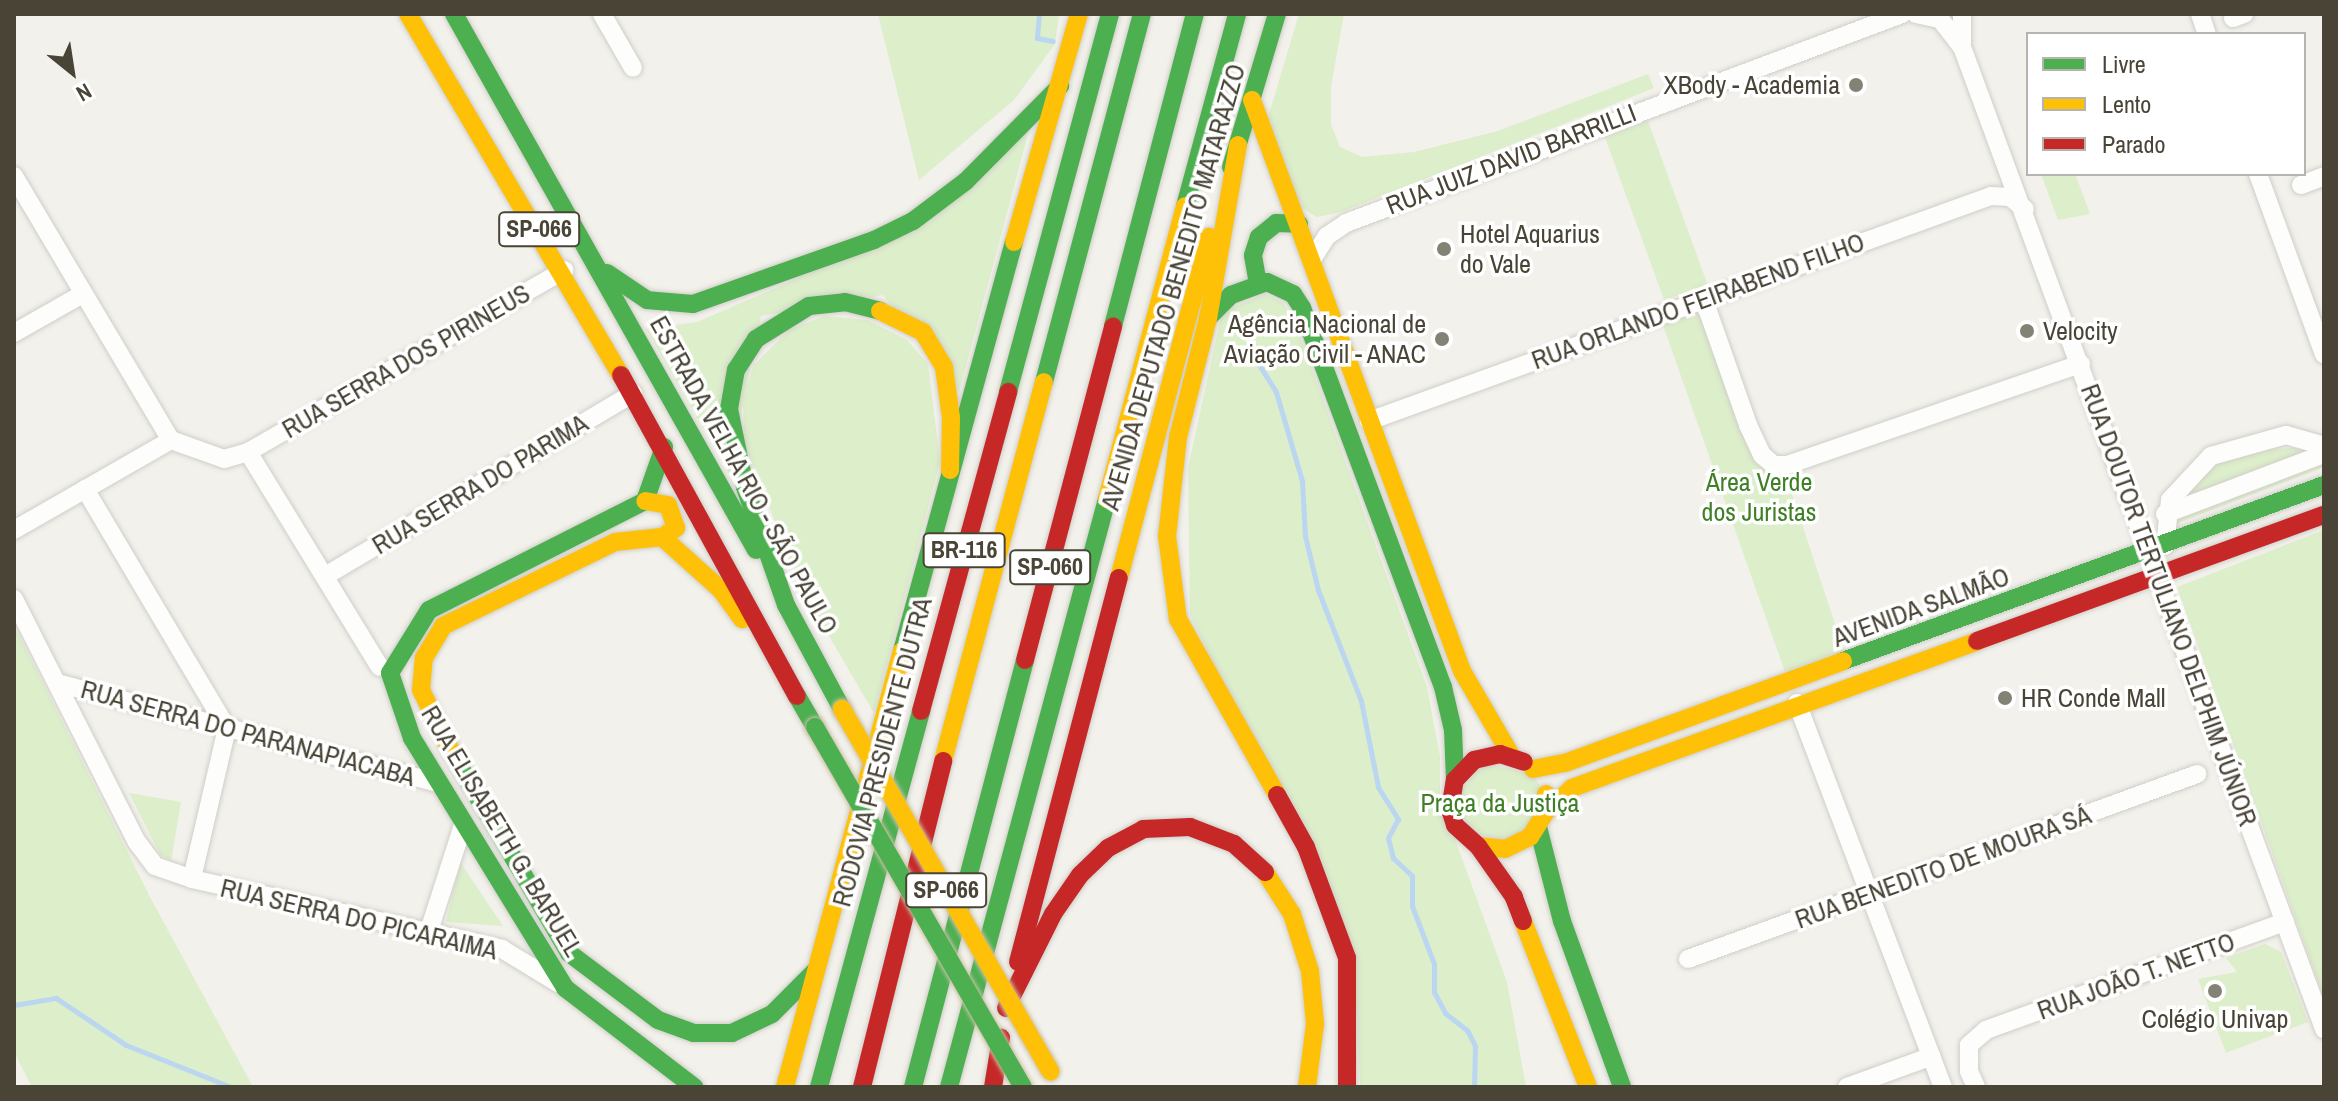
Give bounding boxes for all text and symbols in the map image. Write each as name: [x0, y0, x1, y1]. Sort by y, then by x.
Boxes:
north arrow: [32, 32, 112, 112]
legend: [2026, 32, 2306, 176]
text: Livre: [2102, 48, 2146, 80]
street label: AVENIDA DEPUTADO BENEDITO MATARAZZO: [1094, 60, 1252, 514]
place label: XBody - Academia: [1662, 69, 1840, 101]
marker: XBody - Academia: [1847, 76, 1865, 94]
text: N: [71, 77, 97, 109]
text: Lento: [2102, 88, 2151, 120]
street label: RUA JUIZ DAVID BARRILLI: [1381, 97, 1641, 221]
text: Parado: [2102, 128, 2165, 160]
road number: SP-066: [497, 209, 581, 249]
place label: Hotel Aquarius do Vale: [1460, 218, 1601, 280]
street label: RUA ORLANDO FEIRABEND FILHO: [1527, 226, 1869, 376]
marker: Hotel Aquarius do Vale: [1435, 240, 1453, 258]
street label: RUA SERRA DOS PIRINEUS: [276, 277, 536, 445]
place label: Agência Nacional de Aviação Civil - ANAC: [1223, 308, 1426, 370]
street label: ESTRADA VELHA RIO - SÃO PAULO: [643, 310, 845, 640]
place label: Velocity: [2043, 315, 2118, 347]
marker: Velocity: [2018, 322, 2036, 340]
marker: Agência Nacional de Aviação Civil - ANAC: [1433, 330, 1451, 348]
street label: RUA DOUTOR TERTULIANO DELPHIM JÚNIOR: [2074, 379, 2264, 831]
street label: RUA SERRA DO PARIMA: [366, 407, 594, 561]
park label: Área Verde dos Juristas: [1702, 466, 1816, 528]
road number: BR-116: [922, 530, 1006, 570]
road number: SP-060: [1008, 547, 1092, 587]
street label: AVENIDA SALMÃO: [1828, 560, 2014, 654]
street label: RODOVIA PRESIDENTE DUTRA: [826, 593, 938, 911]
street label: RUA SERRA DO PARANAPIACABA: [76, 673, 420, 793]
place label: HR Conde Mall: [2021, 682, 2166, 714]
marker: HR Conde Mall: [1996, 689, 2014, 707]
street label: RUA ELISABETH G. BARUEL: [414, 700, 590, 962]
park label: Praça da Justiça: [1421, 787, 1579, 819]
street label: RUA BENEDITO DE MOURA SÁ: [1790, 799, 2096, 935]
road number: SP-066: [904, 870, 988, 910]
street label: RUA SERRA DO PICARAIMA: [216, 872, 502, 966]
street label: RUA JOÃO T. NETTO: [2032, 926, 2240, 1026]
marker: Colégio Univap: [2206, 982, 2224, 1000]
place label: Colégio Univap: [2142, 1003, 2288, 1035]

